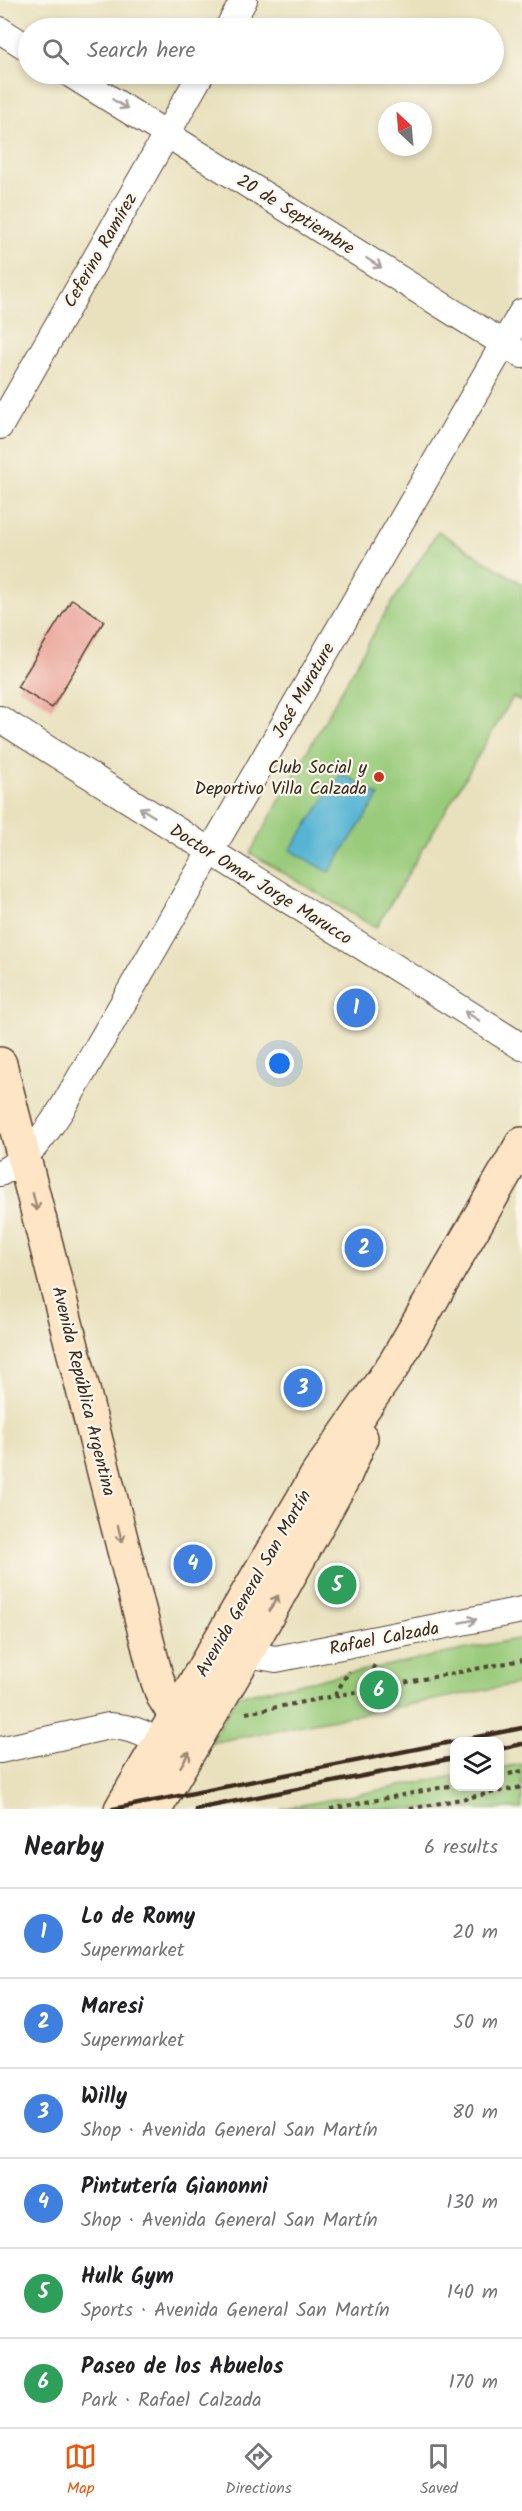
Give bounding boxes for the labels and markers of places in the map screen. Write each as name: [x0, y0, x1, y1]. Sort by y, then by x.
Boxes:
place label: Club Social y Deportivo Villa Calzada: [195, 754, 368, 804]
marker: Club Social y Deportivo Villa Calzada: [372, 770, 386, 784]
pin: 1: [336, 986, 376, 1030]
pin: 2: [344, 1226, 384, 1270]
pin: 3: [284, 1366, 322, 1410]
pin: 4: [174, 1542, 212, 1586]
pin: 5: [318, 1562, 356, 1608]
pin: 6: [360, 1668, 398, 1712]

